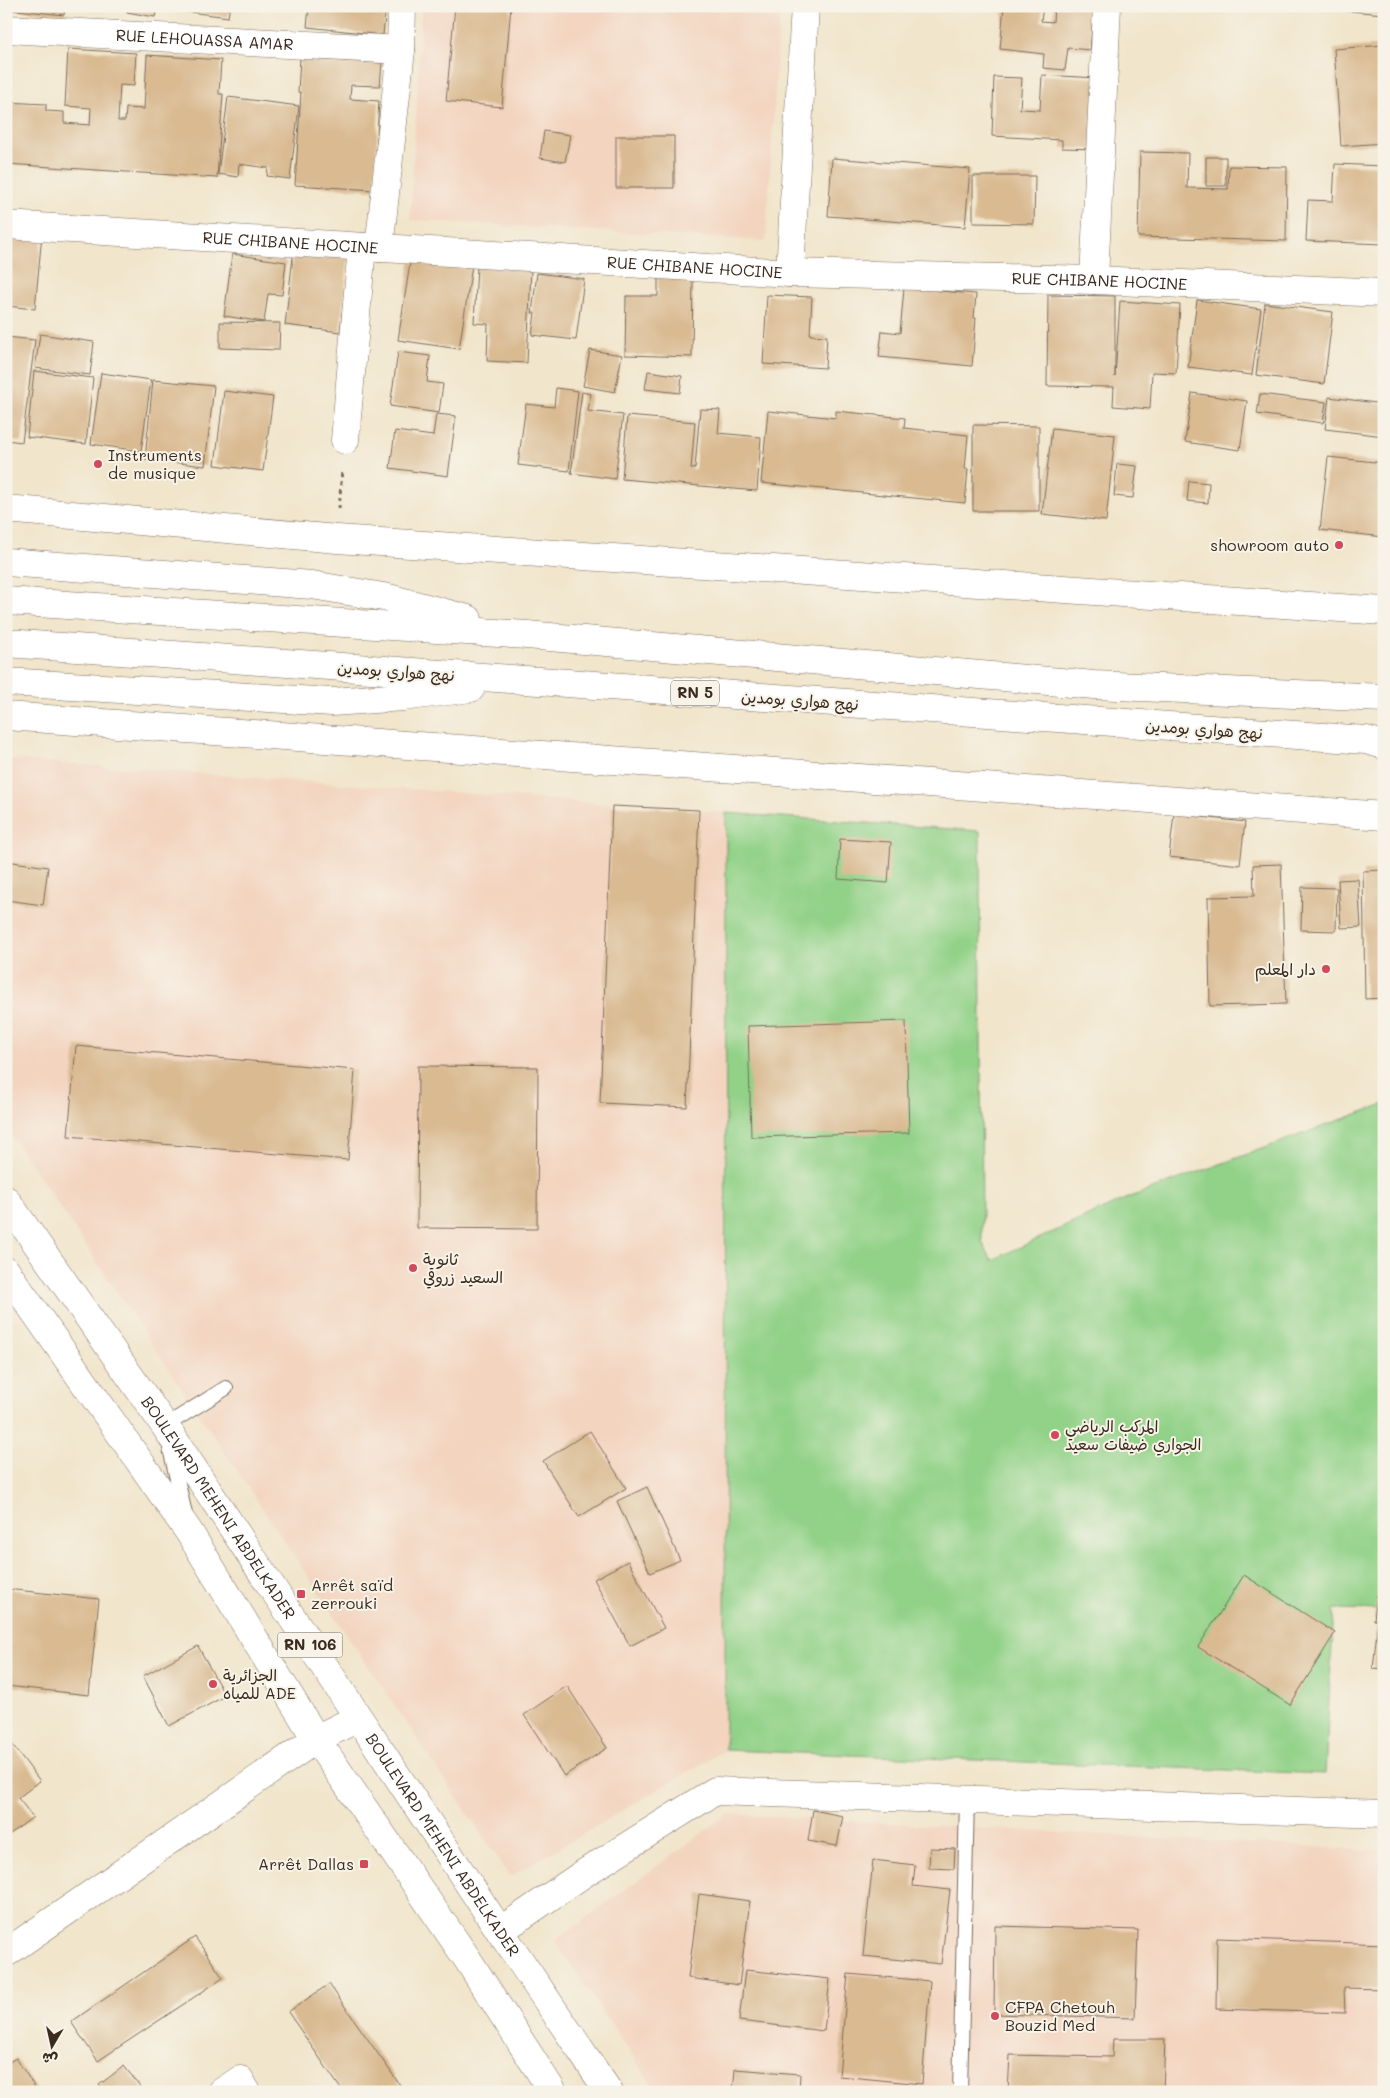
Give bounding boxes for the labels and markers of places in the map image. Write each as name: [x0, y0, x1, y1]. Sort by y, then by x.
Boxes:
place label: Instruments de musique: [108, 444, 202, 483]
marker: Instruments de musique: [92, 458, 104, 470]
place label: showroom auto: [1210, 534, 1329, 555]
marker: showroom auto: [1333, 539, 1345, 551]
place label: دار المعلم: [1255, 958, 1316, 982]
marker: دار المعلم: [1320, 963, 1332, 975]
place label: ثانوية السعيد زروقي: [423, 1248, 503, 1289]
marker: ثانوية السعيد زروقي: [407, 1262, 419, 1274]
place label: المركب الرياضي الجواري ضيفات سعيد: [1065, 1415, 1201, 1456]
marker: المركب الرياضي الجواري ضيفات سعيد: [1049, 1429, 1061, 1441]
place label: Arrêt saïd zerrouki: [311, 1574, 393, 1613]
marker: Arrêt saïd zerrouki: [295, 1588, 307, 1600]
place label: الجزائرية للمياه ADE: [223, 1664, 296, 1703]
marker: الجزائرية للمياه ADE: [207, 1678, 219, 1690]
place label: Arrêt Dallas: [258, 1853, 354, 1874]
marker: Arrêt Dallas: [358, 1858, 370, 1870]
place label: CFPA Chetouh Bouzid Med: [1005, 1996, 1115, 2035]
marker: CFPA Chetouh Bouzid Med: [989, 2010, 1001, 2022]

